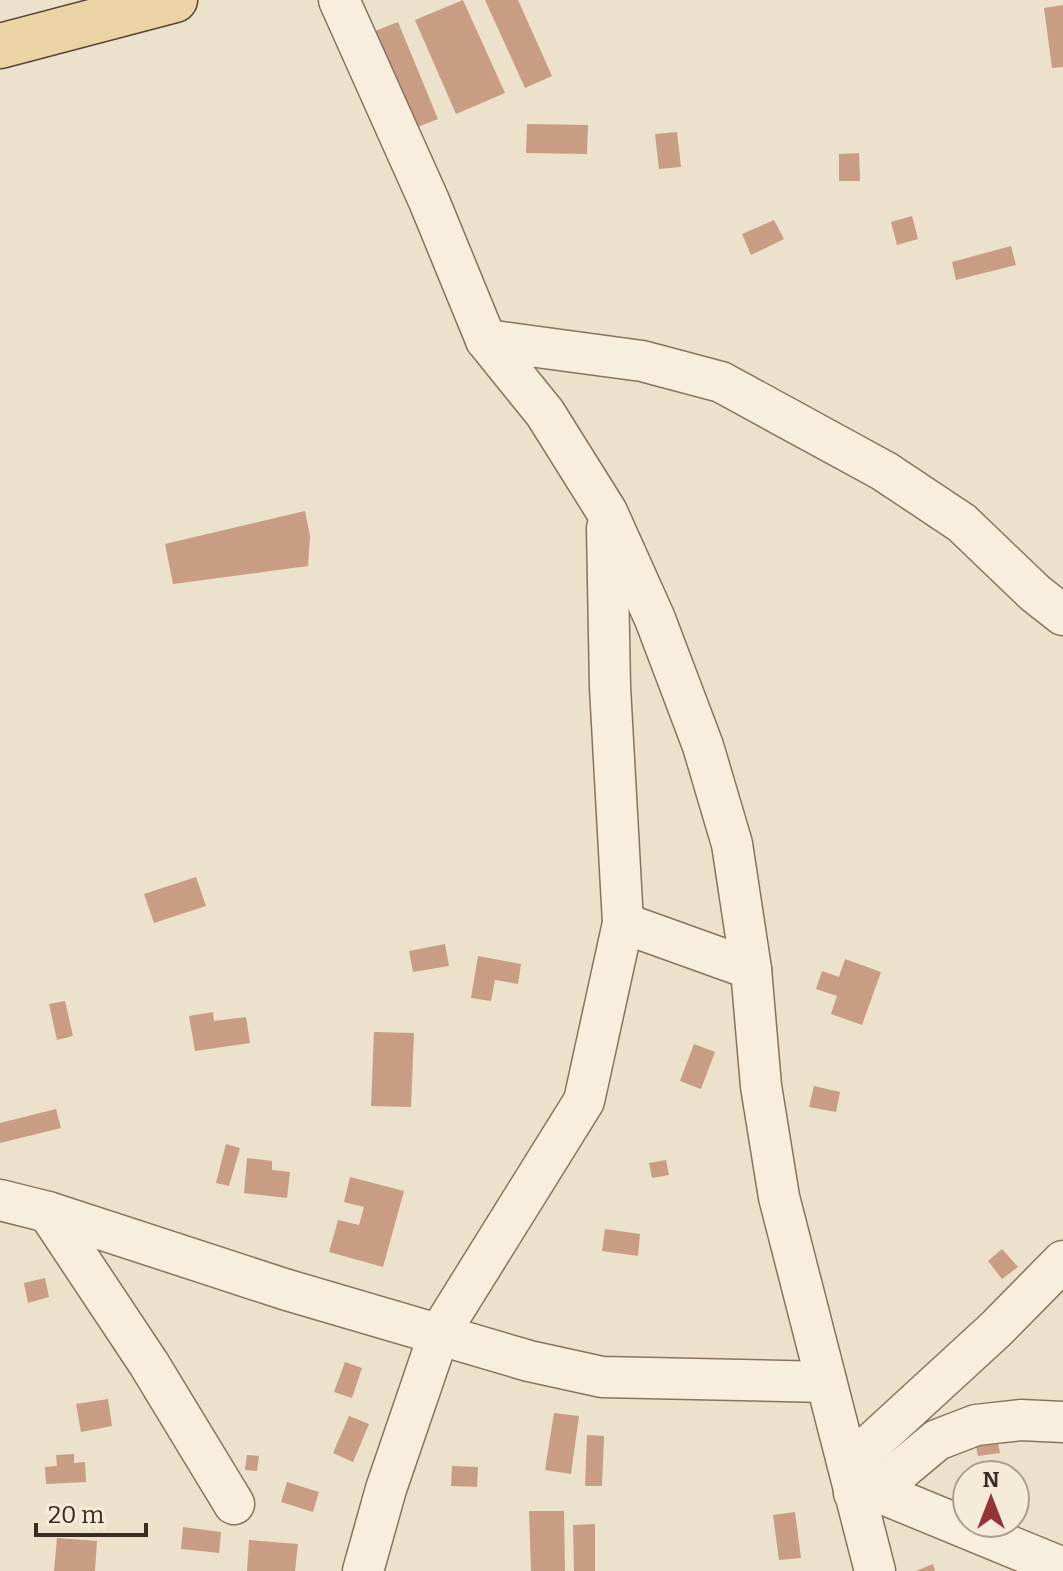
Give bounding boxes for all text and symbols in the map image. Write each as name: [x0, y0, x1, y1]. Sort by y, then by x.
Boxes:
north arrow: [951, 1459, 1031, 1539]
text: N: [983, 1466, 1000, 1493]
scale bar: [36, 1487, 146, 1537]
text: 20 m: [48, 1501, 104, 1529]

